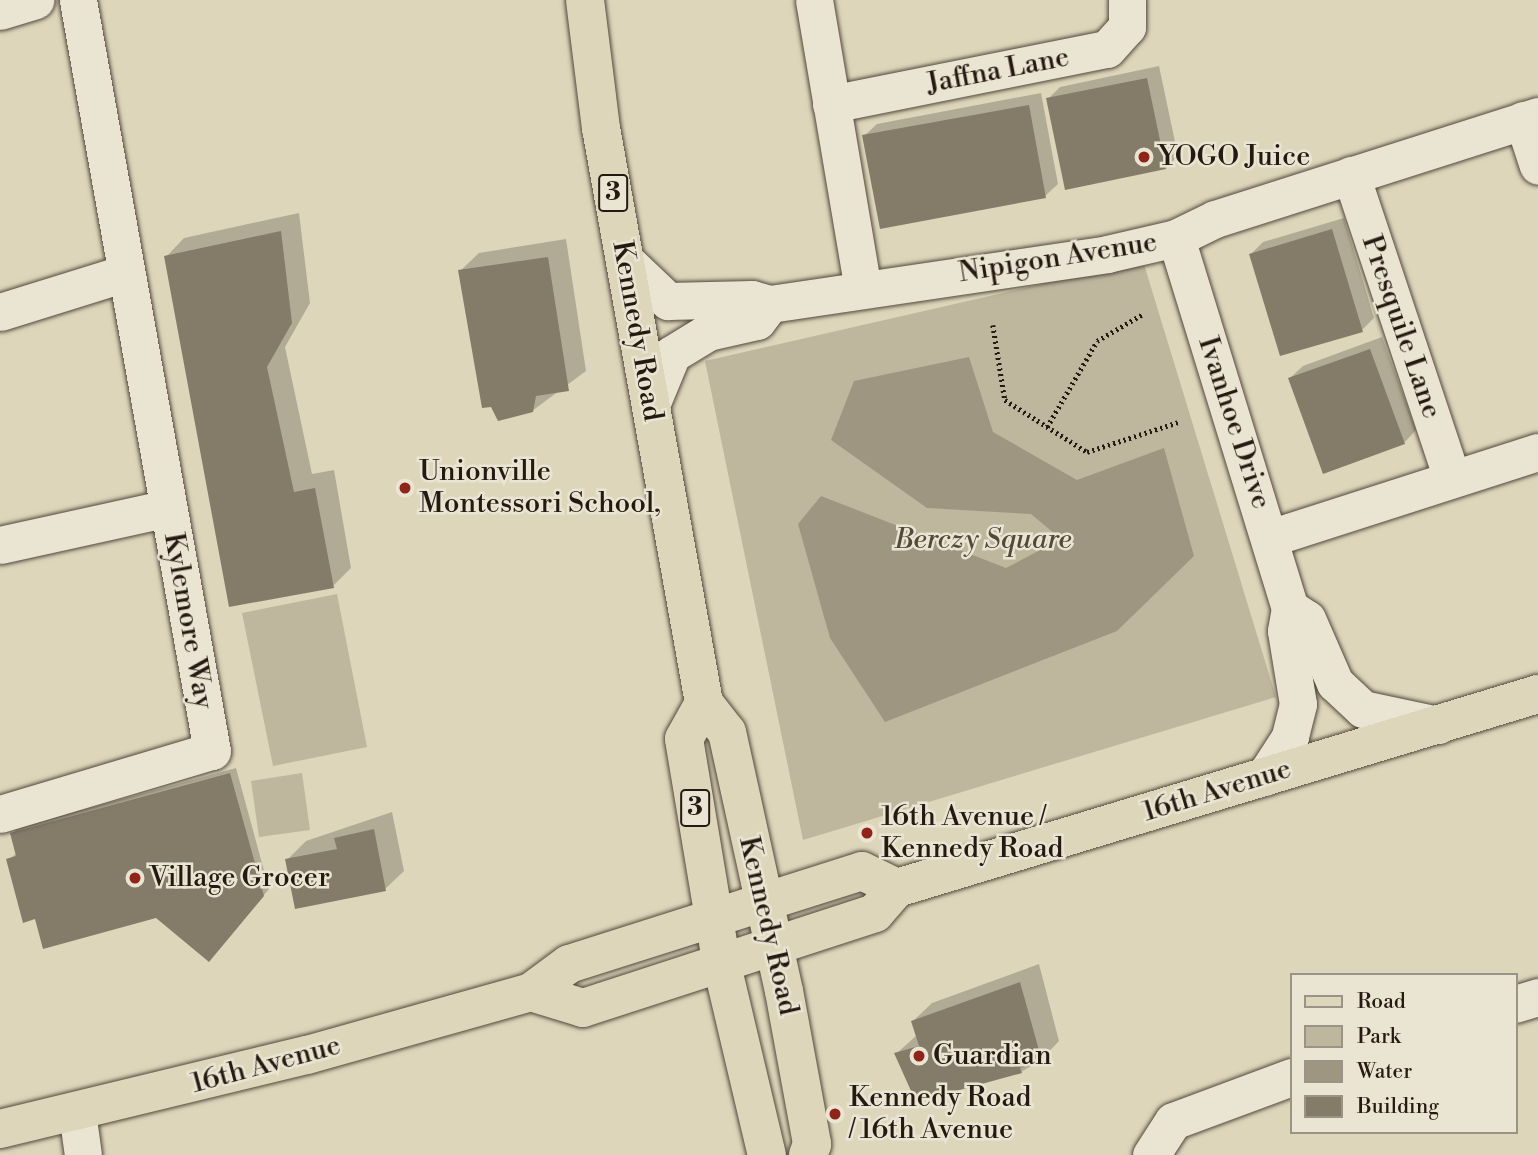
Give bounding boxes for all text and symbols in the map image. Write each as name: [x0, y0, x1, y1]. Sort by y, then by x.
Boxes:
street label: Jaffna Lane: [924, 41, 1072, 101]
place label: YOGO Juice: [1158, 140, 1310, 174]
marker: YOGO Juice: [1136, 149, 1152, 165]
road number: 3: [597, 170, 629, 216]
street label: Nipigon Avenue: [956, 226, 1160, 290]
street label: Presquile Lane: [1354, 231, 1448, 423]
street label: Kennedy Road: [605, 238, 669, 424]
street label: Ivanhoe Drive: [1190, 333, 1278, 513]
place label: Unionville Montessori School,: [419, 455, 661, 521]
marker: Unionville Montessori School,: [397, 480, 413, 496]
park label: Berczy Square: [895, 523, 1071, 557]
street label: Kylemore Way: [156, 530, 220, 712]
street label: 16th Avenue: [1139, 753, 1295, 829]
road number: 3: [679, 786, 711, 830]
place label: 16th Avenue / Kennedy Road: [881, 800, 1064, 866]
marker: 16th Avenue / Kennedy Road: [859, 825, 875, 841]
street label: Kennedy Road: [731, 833, 805, 1019]
place label: Village Grocer: [149, 861, 330, 895]
marker: Village Grocer: [127, 870, 143, 886]
legend: [1290, 973, 1517, 1134]
text: Road: [1357, 989, 1406, 1015]
text: Park: [1357, 1024, 1401, 1050]
street label: 16th Avenue: [188, 1029, 344, 1101]
place label: Guardian: [933, 1039, 1052, 1073]
marker: Guardian: [911, 1048, 927, 1064]
text: Water: [1357, 1059, 1412, 1085]
place label: Kennedy Road / 16th Avenue: [849, 1081, 1032, 1147]
text: Building: [1357, 1094, 1439, 1120]
marker: Kennedy Road / 16th Avenue: [827, 1106, 843, 1122]

